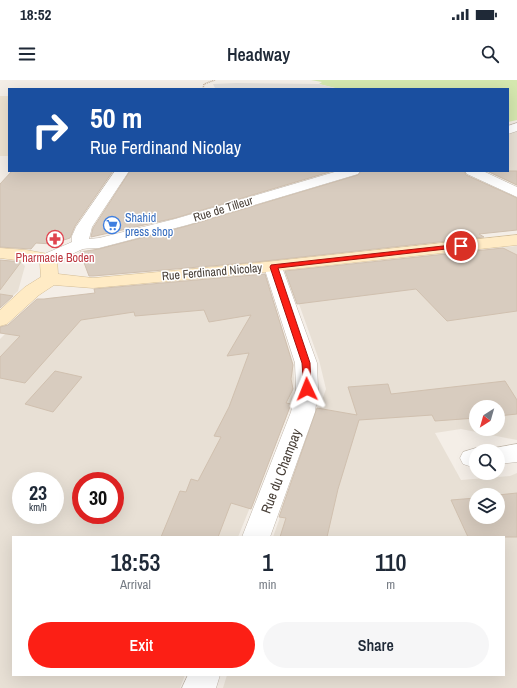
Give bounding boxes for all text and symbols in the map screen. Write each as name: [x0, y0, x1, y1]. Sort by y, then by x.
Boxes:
text: 18:52: [20, 4, 51, 25]
text: Headway: [227, 42, 290, 67]
icon: menu: [16, 43, 38, 65]
icon: search: [479, 43, 501, 65]
text: 50 m: [90, 99, 142, 137]
icon: right: [24, 104, 76, 156]
text: Rue Ferdinand Nicolay: [90, 135, 241, 160]
street label: Rue de Tilleur: [191, 192, 255, 226]
place label: Shahid press shop: [125, 210, 173, 240]
supermarket icon: Shahid press shop: [102, 215, 122, 235]
pharmacy icon: Pharmacie Boden: [45, 229, 65, 249]
pin: [444, 229, 478, 263]
icon: arrive: [450, 235, 472, 257]
place label: Pharmacie Boden: [16, 250, 94, 266]
street label: Rue Ferdinand Nicolay: [161, 260, 263, 284]
position arrow: [286, 368, 328, 410]
north arrow: [469, 400, 505, 436]
map controls: [469, 400, 505, 524]
street label: Rue du Champay: [257, 426, 306, 516]
button: search: [469, 444, 505, 480]
speed limit sign: 30: [72, 472, 124, 524]
text: 23: [29, 479, 47, 506]
button: layers: [469, 488, 505, 524]
text: km/h: [29, 501, 47, 514]
text: 18:53: [110, 546, 160, 578]
text: 1: [262, 546, 273, 578]
text: 110: [375, 546, 407, 578]
text: Arrival: [120, 576, 151, 593]
text: min: [259, 576, 277, 593]
text: m: [386, 576, 395, 593]
button: Exit: [28, 622, 255, 668]
button: Share: [263, 622, 489, 668]

